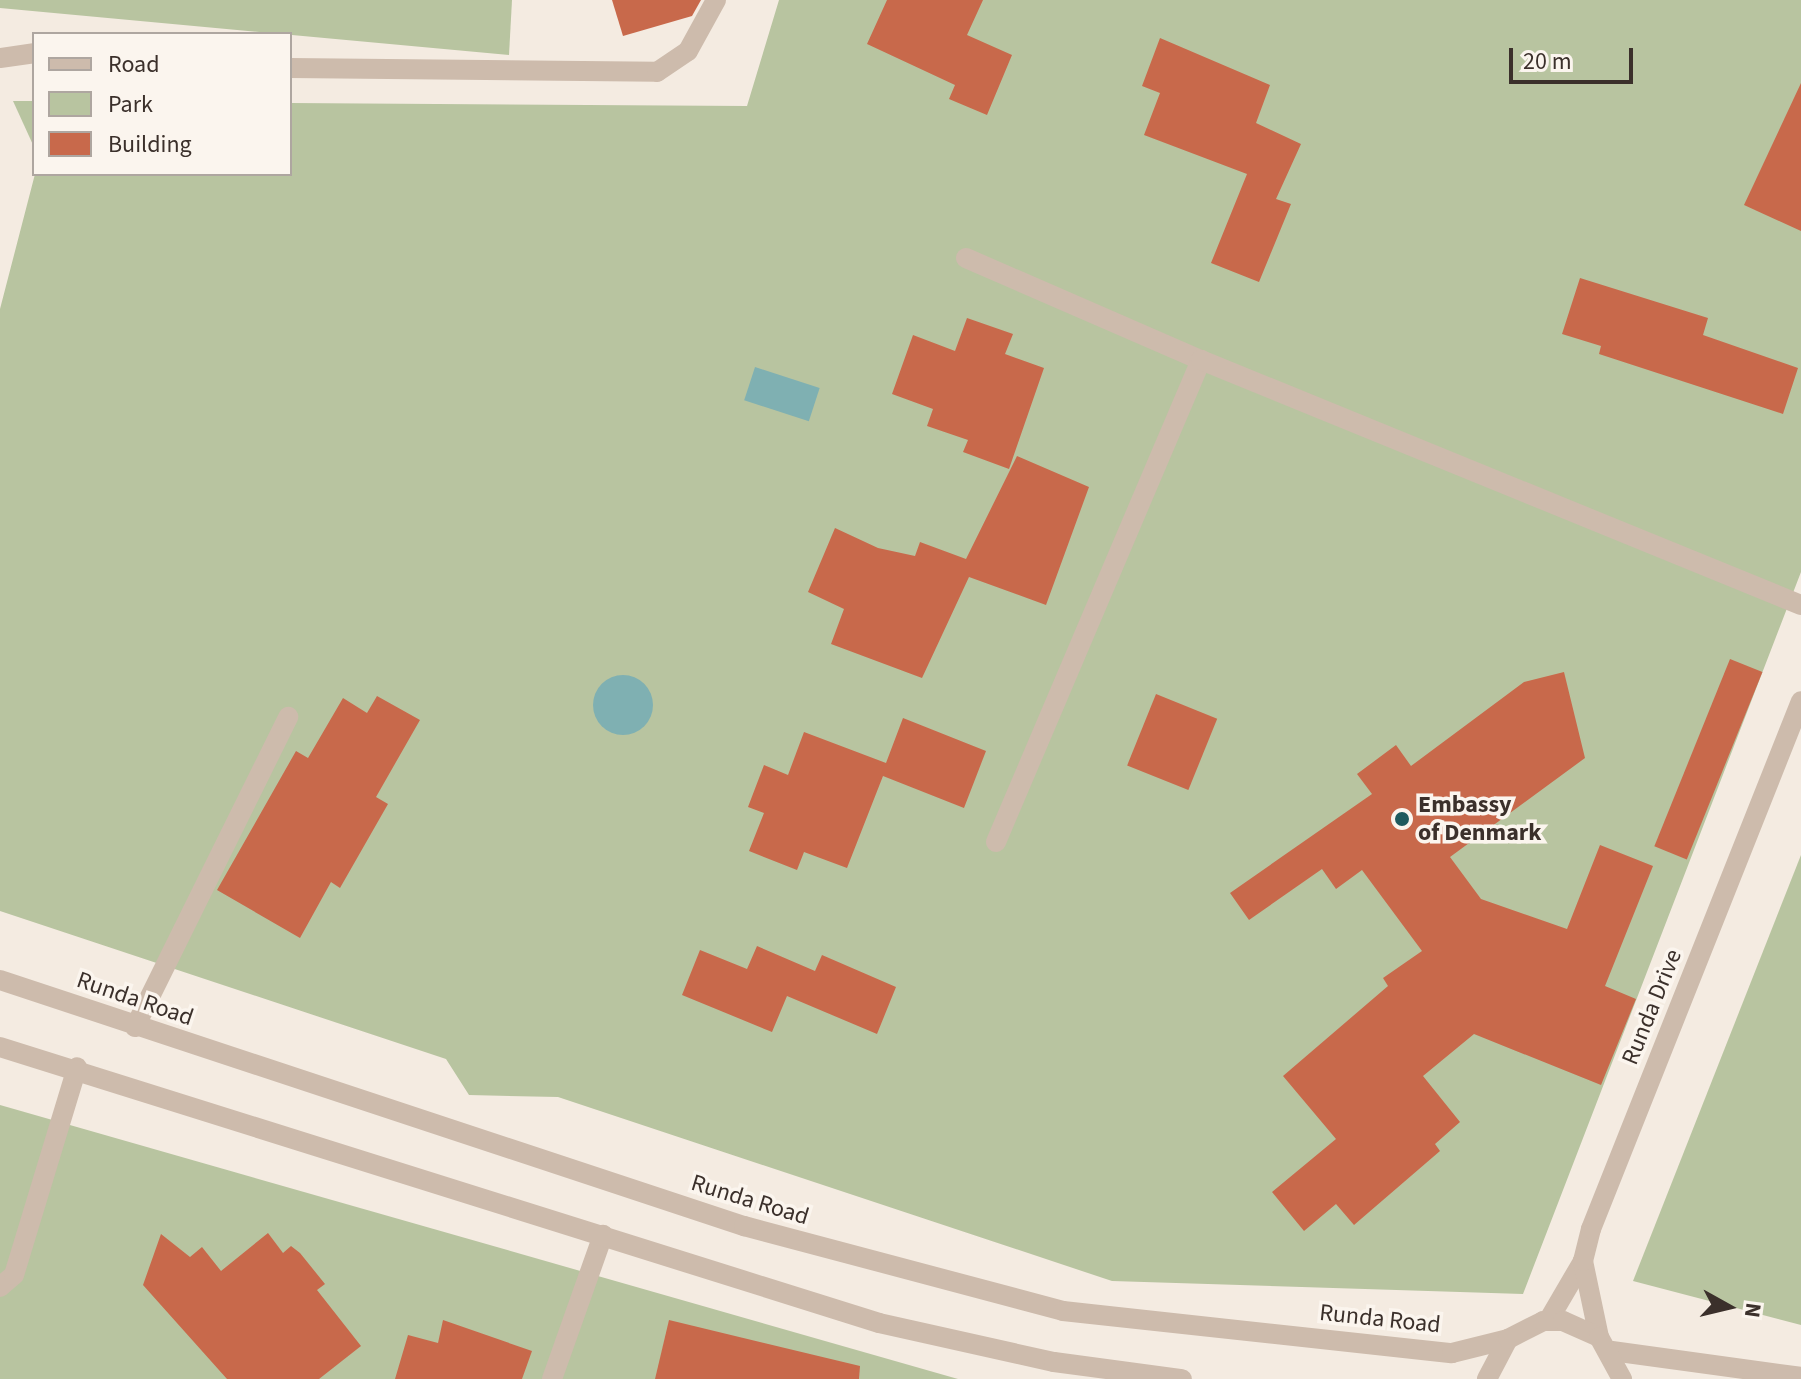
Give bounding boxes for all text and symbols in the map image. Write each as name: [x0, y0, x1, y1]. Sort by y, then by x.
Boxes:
legend: [32, 32, 292, 176]
scale bar: [1513, 32, 1637, 82]
text: 20 m: [1523, 44, 1572, 79]
text: Road: [108, 47, 160, 82]
text: Park: [108, 87, 153, 122]
text: Building: [108, 127, 192, 162]
place label: Embassy of Denmark: [1418, 791, 1542, 847]
marker: Embassy of Denmark: [1393, 810, 1411, 828]
street label: Runda Drive: [1616, 945, 1688, 1069]
street label: Runda Road: [73, 966, 197, 1032]
street label: Runda Road: [688, 1168, 812, 1232]
north arrow: [1689, 1267, 1769, 1347]
street label: Runda Road: [1318, 1298, 1442, 1340]
text: N: [1736, 1301, 1770, 1320]

